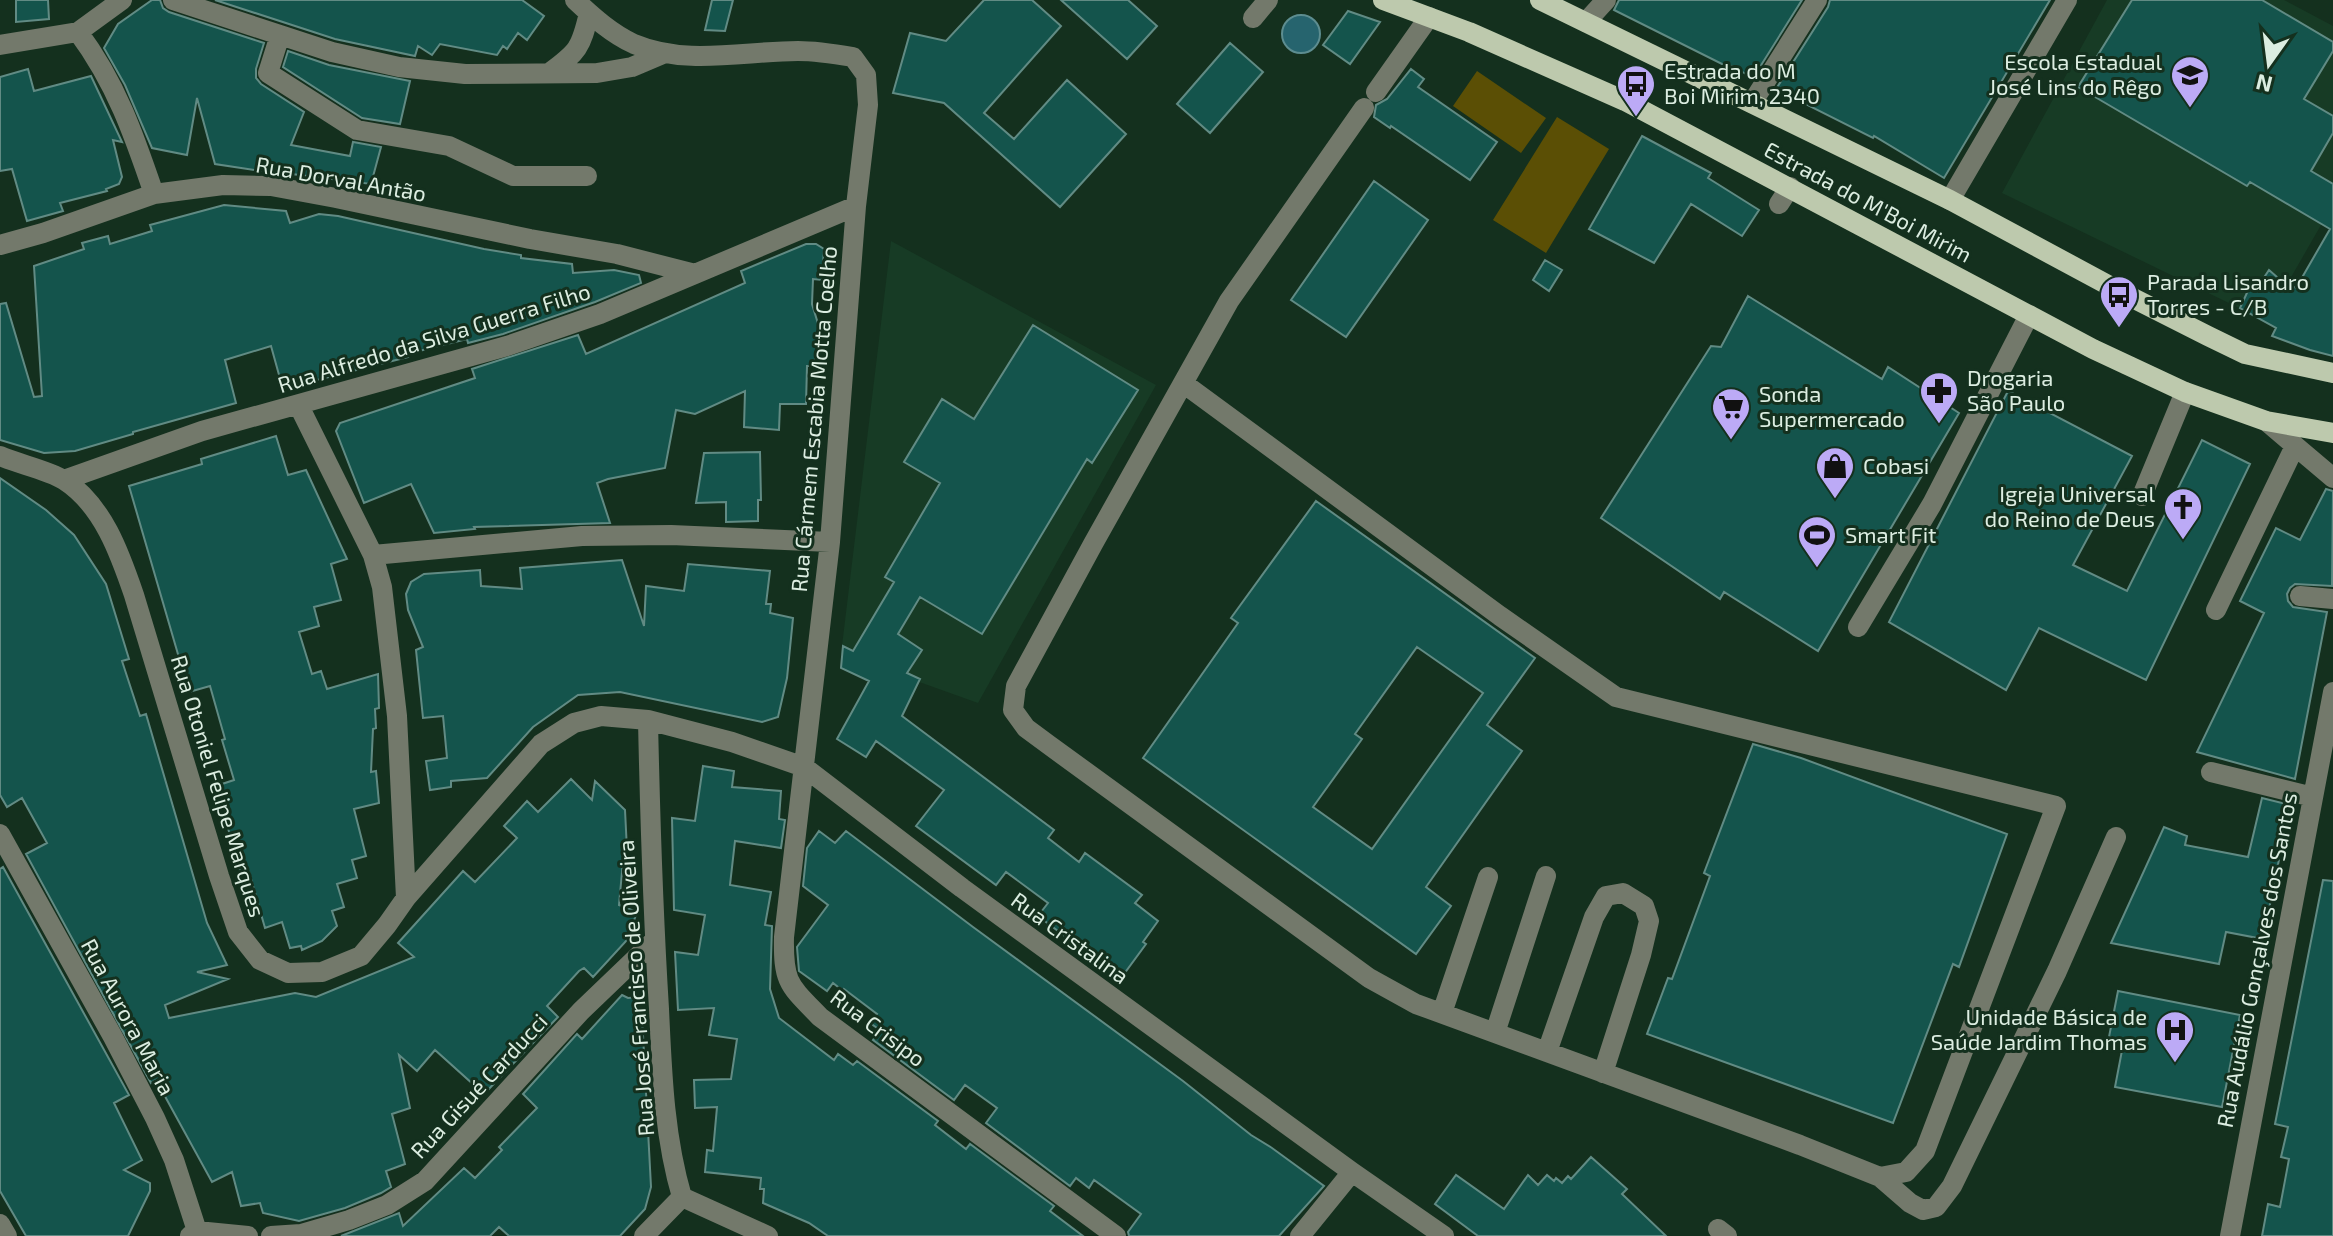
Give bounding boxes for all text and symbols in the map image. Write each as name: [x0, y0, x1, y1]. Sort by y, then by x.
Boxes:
north arrow: [2229, 24, 2309, 104]
place label: Escola Estadual José Lins do Rêgo: [1989, 48, 2162, 99]
school or university icon: Escola Estadual José Lins do Rêgo: [2169, 54, 2211, 109]
place label: Estrada do M Boi Mirim, 2340: [1664, 57, 1820, 108]
bus stop icon: Estrada do M Boi Mirim, 2340: [1615, 63, 1657, 118]
text: N: [2253, 70, 2275, 99]
street label: Estrada do M'Boi Mirim: [1760, 135, 1977, 267]
street label: Rua Dorval Antão: [254, 150, 428, 206]
street label: Rua Cármem Escabia Motta Coelho: [785, 245, 841, 593]
place label: Parada Lisandro Torres - C/B: [2147, 268, 2309, 319]
bus stop icon: Parada Lisandro Torres - C/B: [2098, 274, 2140, 329]
street label: Rua Alfredo da Silva Guerra Filho: [274, 277, 593, 397]
place label: Drogaria São Paulo: [1967, 364, 2065, 415]
pharmacy icon: Drogaria São Paulo: [1918, 370, 1960, 425]
place label: Sonda Supermercado: [1759, 380, 1905, 431]
supermarket icon: Sonda Supermercado: [1710, 386, 1752, 441]
shop icon: Cobasi: [1814, 445, 1856, 500]
place label: Cobasi: [1863, 452, 1929, 478]
place label: Igreja Universal do Reino de Deus: [1985, 480, 2155, 531]
church icon: Igreja Universal do Reino de Deus: [2162, 486, 2204, 541]
sports icon: Smart Fit: [1796, 514, 1838, 569]
place label: Smart Fit: [1845, 521, 1937, 547]
street label: Rua Otoniel Felipe Marques: [167, 652, 271, 920]
street label: Rua Audálio Gonçalves dos Santos: [2211, 790, 2303, 1130]
street label: Rua José Francisco de Oliveira: [612, 839, 658, 1137]
street label: Rua Cristalina: [1007, 886, 1134, 988]
street label: Rua Aurora Maria: [77, 934, 181, 1099]
street label: Rua Crisipo: [826, 983, 931, 1071]
place label: Unidade Básica de Saúde Jardim Thomas: [1931, 1003, 2147, 1054]
street label: Rua Gisué Carducci: [405, 1008, 552, 1163]
hospital icon: Unidade Básica de Saúde Jardim Thomas: [2154, 1009, 2196, 1064]

